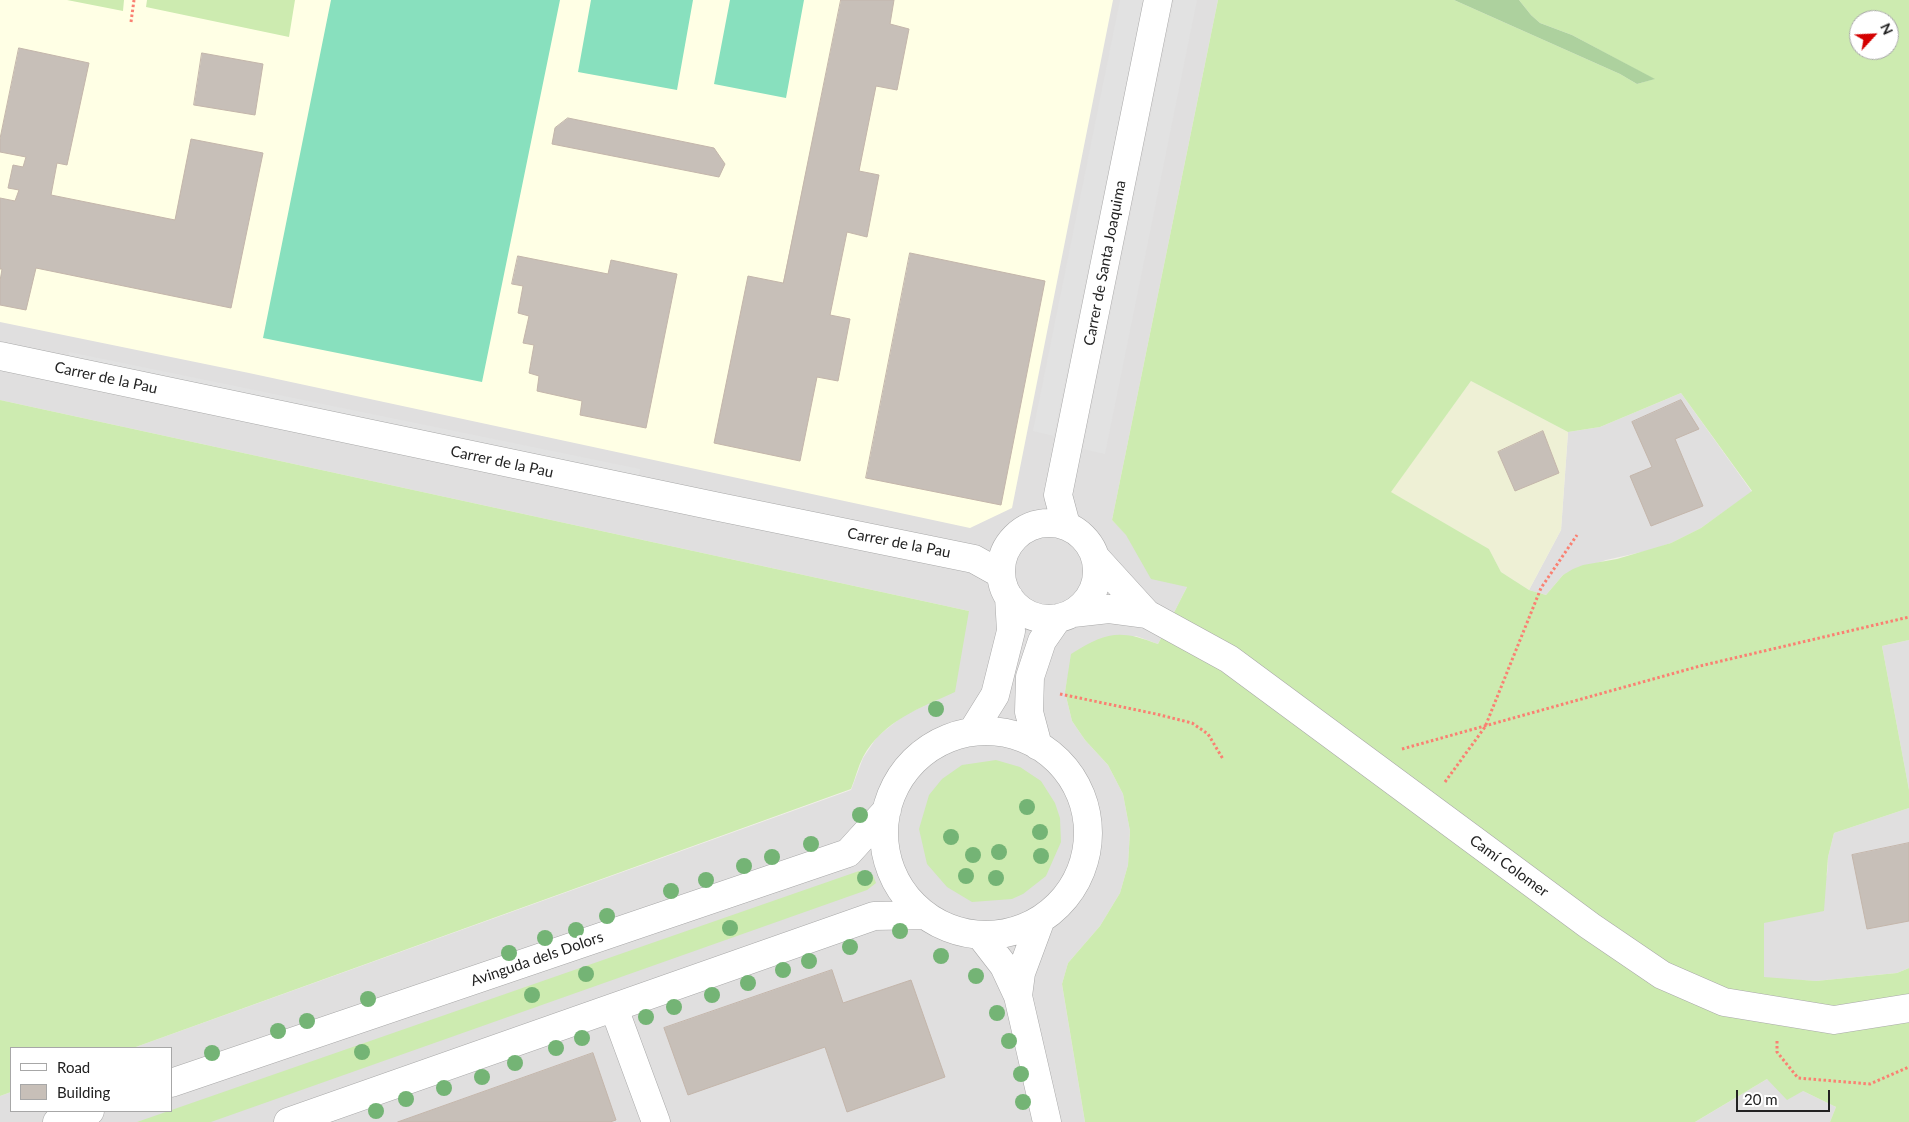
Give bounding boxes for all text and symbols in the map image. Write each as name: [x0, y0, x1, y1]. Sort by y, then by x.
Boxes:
north arrow: [1849, 10, 1899, 60]
text: N: [1877, 20, 1897, 37]
street label: Carrer de Santa Joaquima: [1080, 179, 1130, 347]
street label: Carrer de la Pau: [53, 358, 159, 398]
street label: Carrer de la Pau: [449, 442, 555, 482]
street label: Carrer de la Pau: [846, 524, 952, 562]
street label: Camí Colomer: [1466, 831, 1552, 901]
street label: Avinguda dels Dolors: [468, 928, 606, 990]
legend: [10, 1047, 172, 1112]
text: Road: [57, 1058, 90, 1076]
scale bar: [1739, 1080, 1833, 1112]
text: Building: [57, 1083, 110, 1101]
text: 20 m: [1744, 1090, 1778, 1108]

